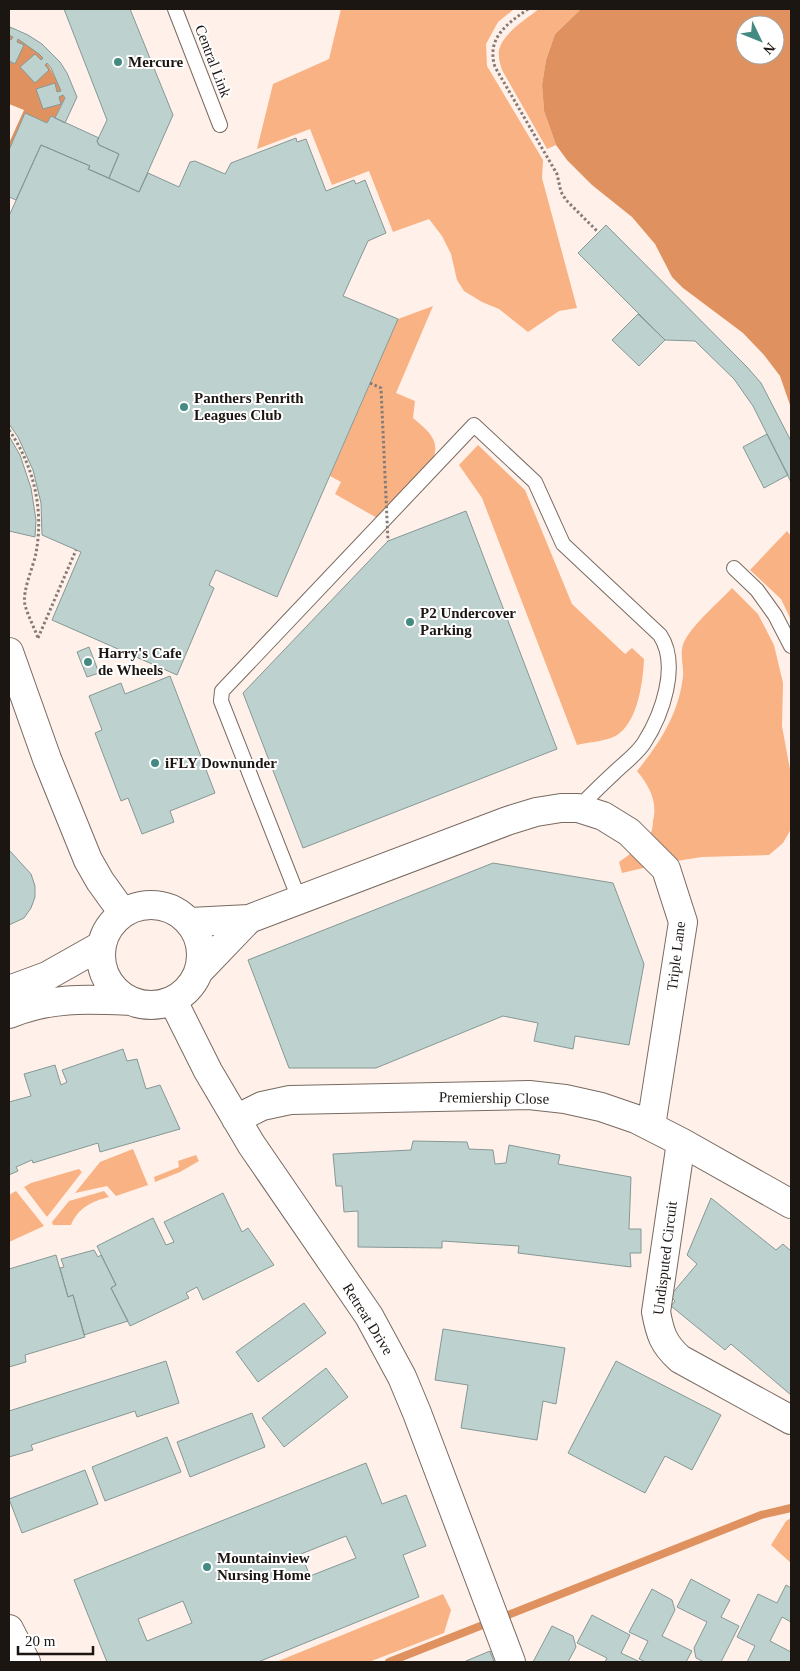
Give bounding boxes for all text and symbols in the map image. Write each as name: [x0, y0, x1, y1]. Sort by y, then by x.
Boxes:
north arrow: [735, 15, 785, 65]
street label: Central Link: [192, 23, 234, 100]
text: N: [760, 40, 778, 57]
place label: Mercure: [128, 54, 184, 70]
marker: Mercure: [112, 56, 124, 68]
place label: Panthers Penrith Leagues Club: [194, 390, 304, 423]
marker: Panthers Penrith Leagues Club: [178, 401, 190, 413]
place label: P2 Undercover Parking: [420, 605, 516, 638]
marker: P2 Undercover Parking: [404, 616, 416, 628]
place label: Harry's Cafe de Wheels: [98, 645, 182, 678]
marker: Harry's Cafe de Wheels: [82, 656, 94, 668]
place label: iFLY Downunder: [165, 755, 277, 771]
marker: iFLY Downunder: [149, 757, 161, 769]
street label: Triple Lane: [664, 920, 688, 992]
street label: Premiership Close: [439, 1089, 550, 1107]
street label: Undisputed Circuit: [650, 1199, 680, 1316]
street label: Retreat Drive: [340, 1280, 396, 1358]
place label: Mountainview Nursing Home: [217, 1550, 311, 1583]
marker: Mountainview Nursing Home: [201, 1561, 213, 1573]
scale bar: [18, 1624, 92, 1656]
text: 20 m: [25, 1633, 56, 1649]

